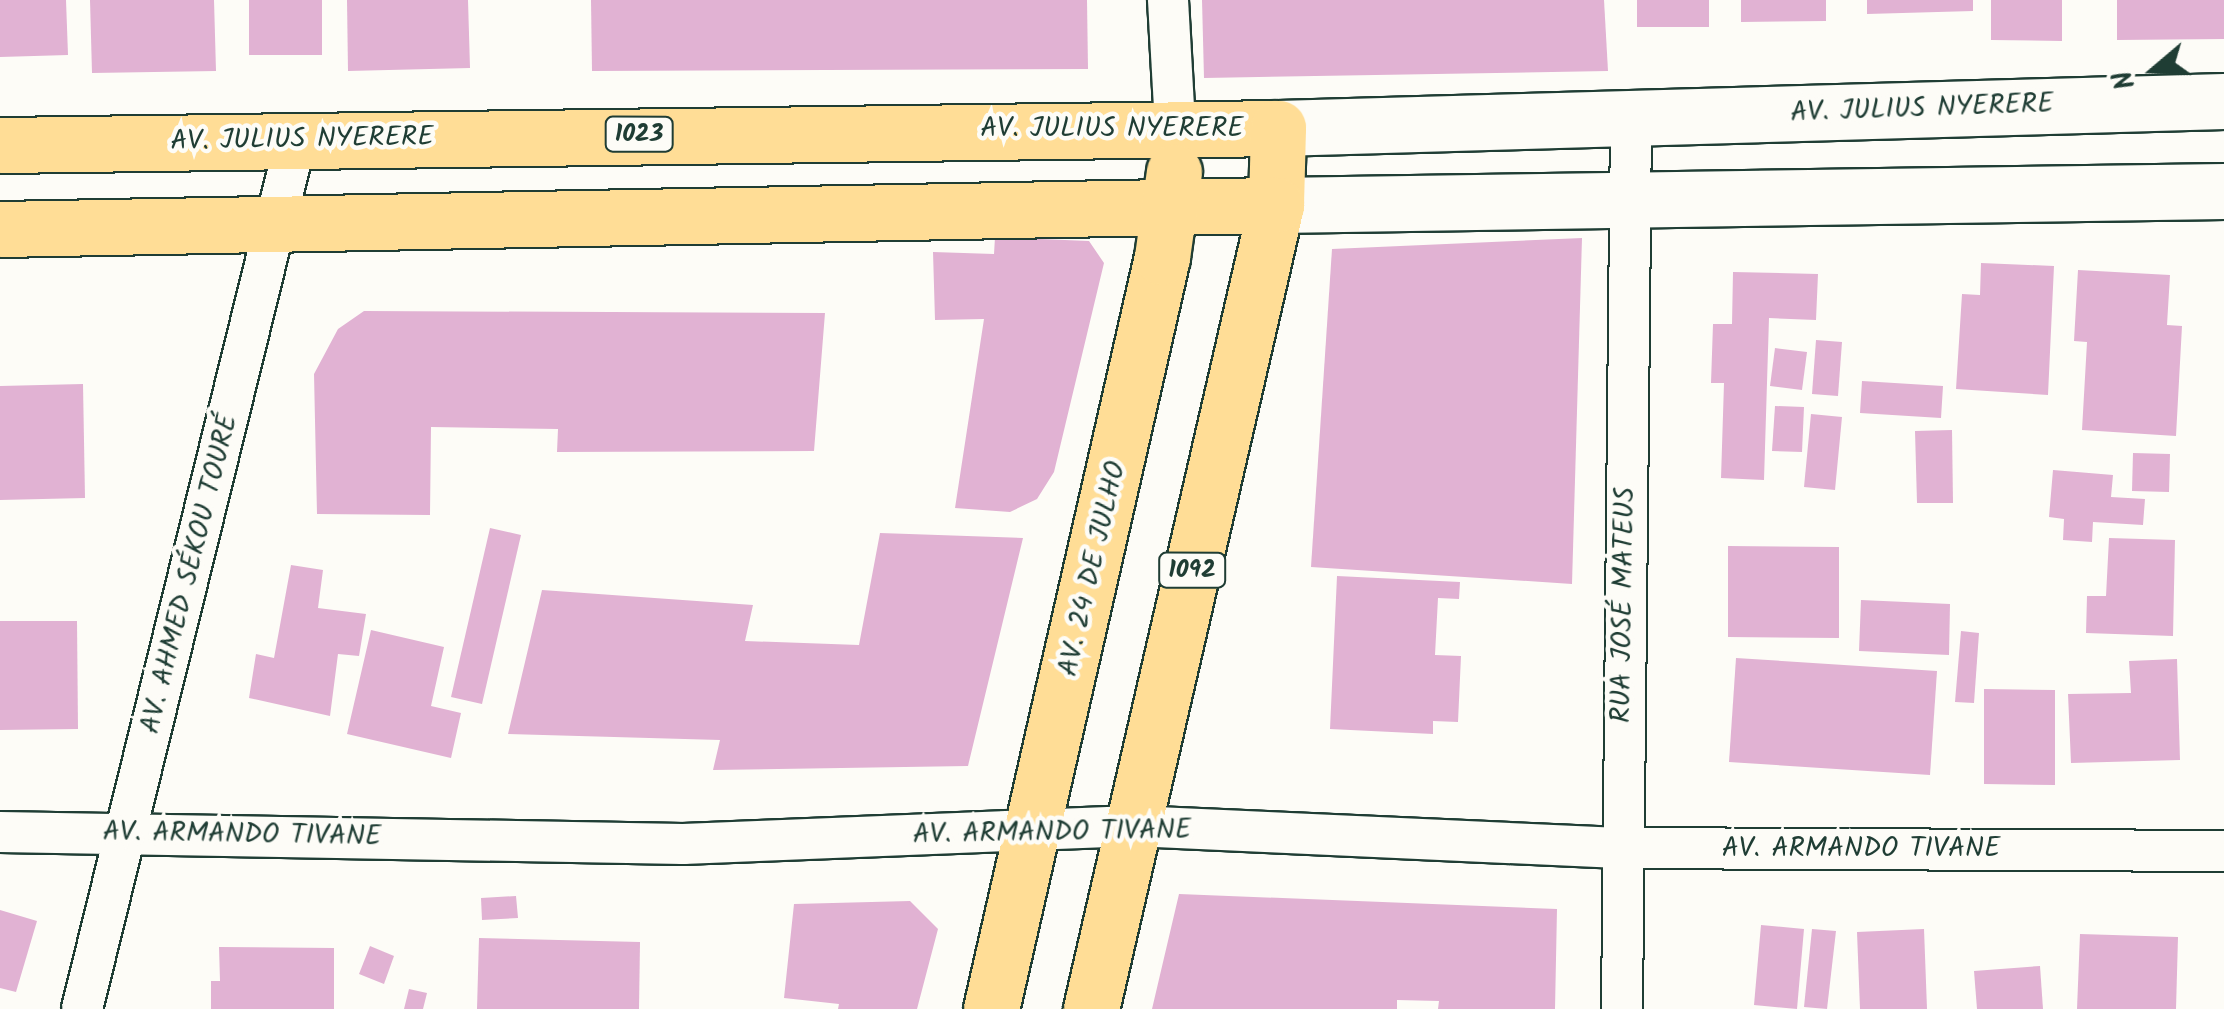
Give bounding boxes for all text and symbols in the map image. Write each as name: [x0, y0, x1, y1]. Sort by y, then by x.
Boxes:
north arrow: [2104, 20, 2204, 120]
text: N: [2101, 64, 2149, 96]
street label: AV. JULIUS NYERERE: [1790, 88, 2054, 130]
street label: AV. JULIUS NYERERE: [980, 112, 1244, 146]
road number: 1023: [604, 114, 674, 154]
street label: AV. JULIUS NYERERE: [170, 121, 434, 159]
street label: AV. AHMED SÉKOU TOURÉ: [134, 411, 246, 737]
street label: AV. 24 DE JULHO: [1052, 458, 1134, 680]
street label: RUA JOSÉ MATEUS: [1605, 487, 1643, 723]
road number: 1092: [1157, 550, 1227, 590]
street label: AV. ARMANDO TIVANE: [912, 814, 1192, 852]
street label: AV. ARMANDO TIVANE: [102, 816, 382, 854]
street label: AV. ARMANDO TIVANE: [1722, 832, 2000, 866]

